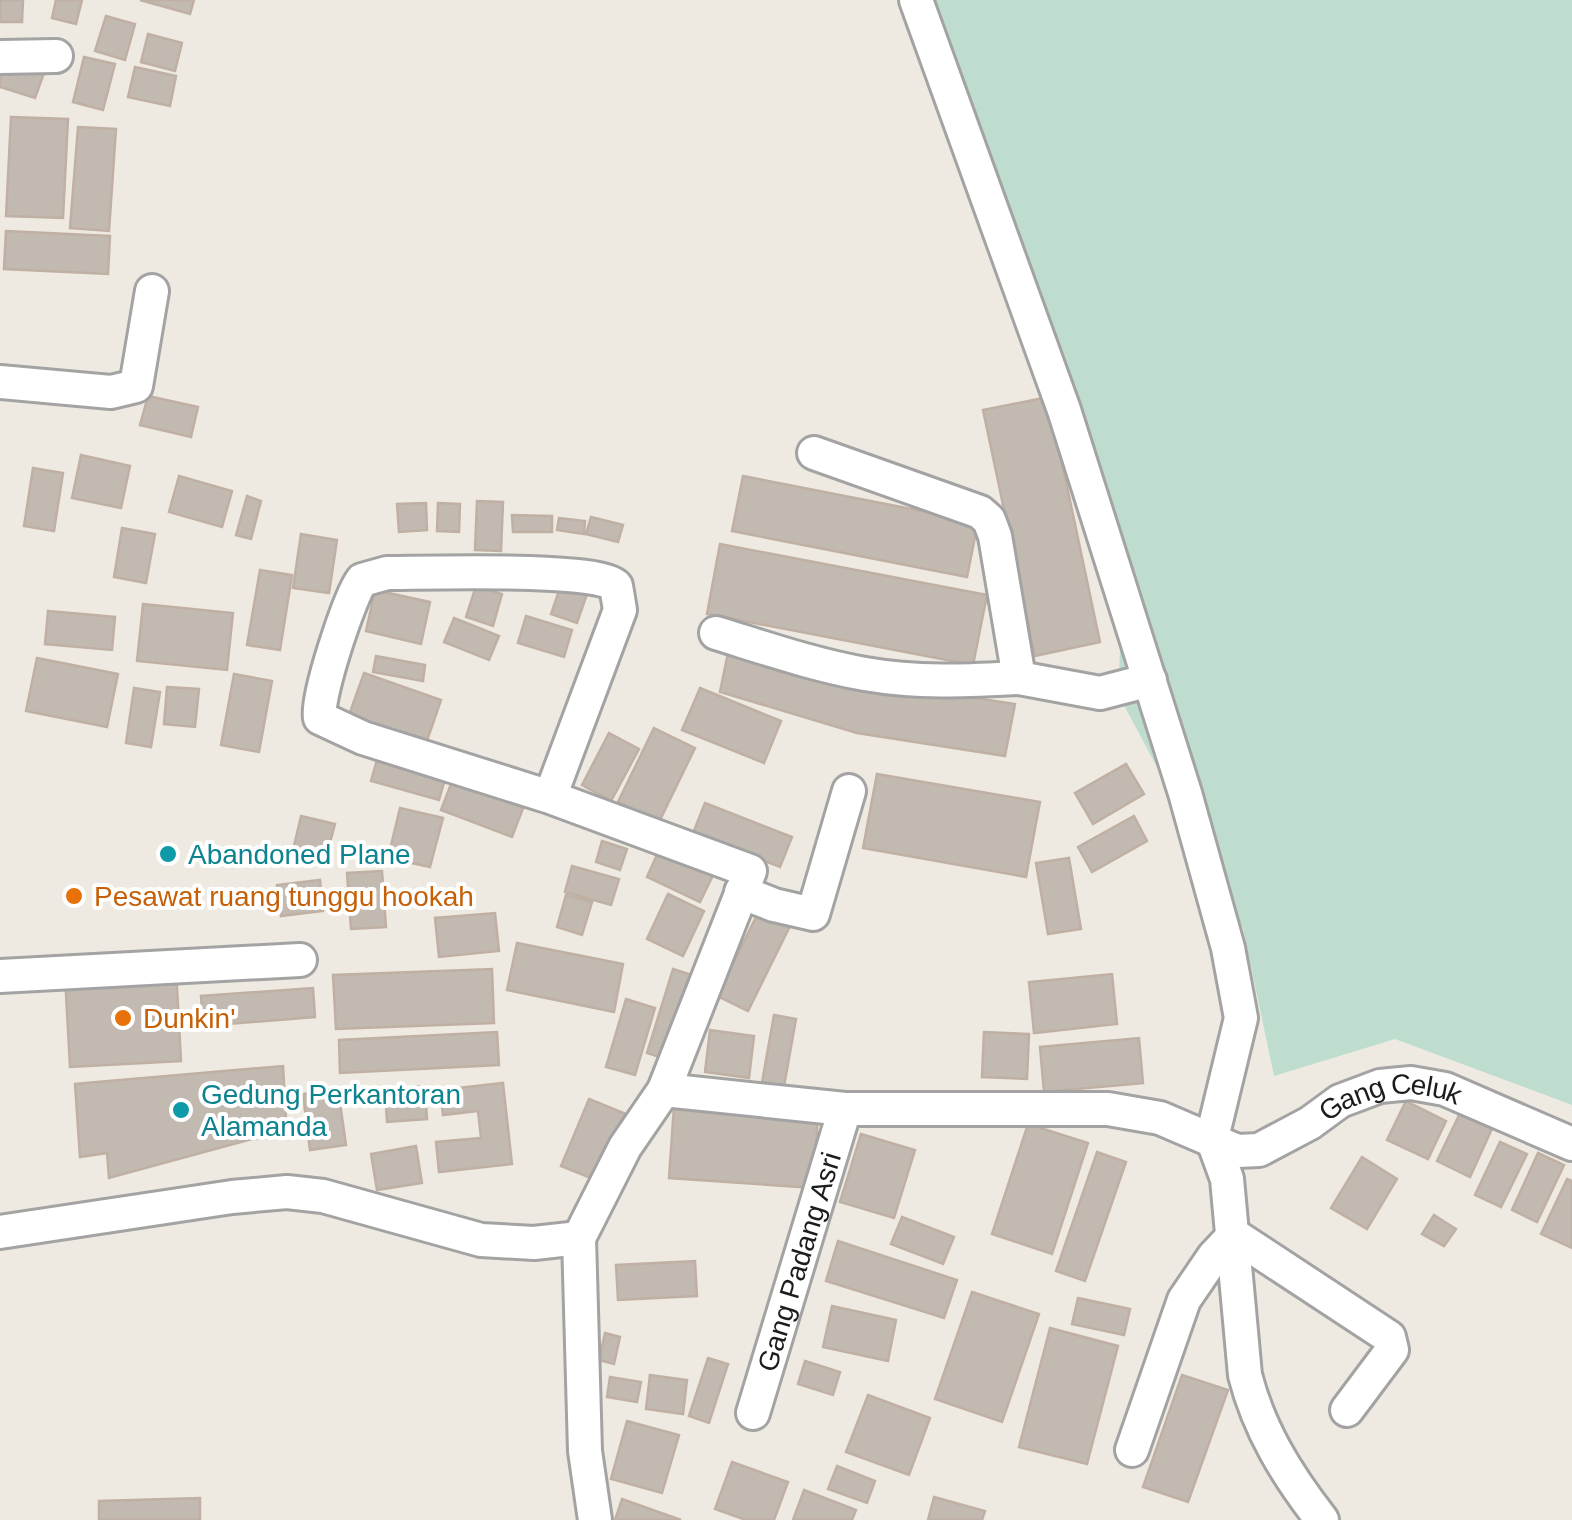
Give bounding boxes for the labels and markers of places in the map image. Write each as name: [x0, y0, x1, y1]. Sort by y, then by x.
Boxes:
place label: Abandoned Plane: [188, 839, 411, 870]
marker: Abandoned Plane: [157, 843, 179, 865]
place label: Pesawat ruang tunggu hookah: [94, 881, 474, 912]
marker: Pesawat ruang tunggu hookah: [63, 885, 85, 907]
place label: Dunkin': [143, 1003, 236, 1034]
marker: Dunkin': [112, 1007, 134, 1029]
place label: Gedung Perkantoran Alamanda: [201, 1079, 461, 1142]
marker: Gedung Perkantoran Alamanda: [170, 1099, 192, 1121]

